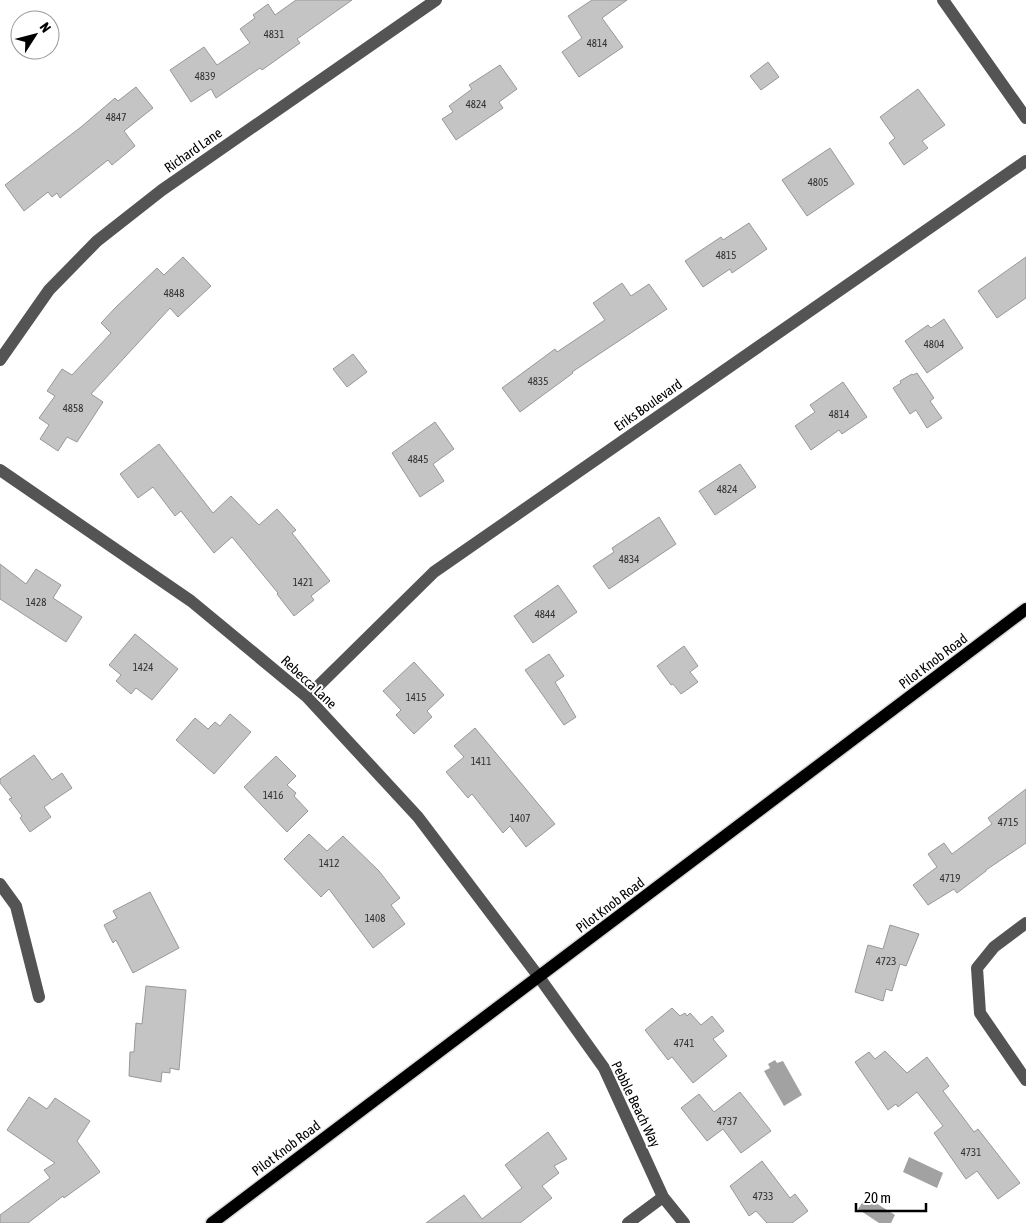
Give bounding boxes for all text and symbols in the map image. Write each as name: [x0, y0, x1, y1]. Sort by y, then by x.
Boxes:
north arrow: [10, 10, 60, 60]
text: N: [37, 19, 54, 35]
house number: 4831: [264, 28, 284, 40]
house number: 4814: [587, 37, 607, 49]
house number: 4839: [195, 70, 215, 82]
house number: 4824: [466, 98, 486, 110]
house number: 4847: [106, 111, 126, 123]
street label: Richard Lane: [161, 124, 225, 176]
house number: 4805: [808, 176, 828, 188]
house number: 4815: [716, 249, 736, 261]
house number: 4848: [164, 287, 184, 299]
house number: 4804: [924, 338, 944, 350]
house number: 4835: [528, 375, 548, 387]
street label: Eriks Boulevard: [611, 376, 685, 434]
house number: 4858: [63, 402, 83, 414]
house number: 4814: [829, 408, 849, 420]
house number: 4845: [408, 453, 428, 465]
house number: 4824: [717, 483, 737, 495]
house number: 4834: [619, 553, 639, 565]
house number: 1421: [293, 576, 313, 588]
house number: 1428: [26, 596, 46, 608]
house number: 4844: [535, 608, 555, 620]
street label: Pilot Knob Road: [896, 630, 970, 692]
street label: Rebecca Lane: [278, 652, 340, 712]
house number: 1424: [133, 661, 153, 673]
house number: 1415: [406, 691, 426, 703]
house number: 1411: [471, 755, 491, 767]
house number: 1416: [263, 789, 283, 801]
house number: 1407: [510, 812, 530, 824]
house number: 4715: [998, 816, 1018, 828]
house number: 1412: [319, 857, 339, 869]
house number: 4719: [940, 872, 960, 884]
street label: Pilot Knob Road: [573, 874, 647, 936]
house number: 1408: [365, 912, 385, 924]
house number: 4723: [876, 955, 896, 967]
house number: 4741: [674, 1037, 694, 1049]
street label: Pebble Beach Way: [608, 1058, 664, 1150]
house number: 4737: [717, 1115, 737, 1127]
street label: Pilot Knob Road: [249, 1117, 323, 1179]
house number: 4731: [961, 1146, 981, 1158]
scale bar: [856, 1180, 926, 1212]
text: 20 m: [864, 1189, 891, 1206]
house number: 4733: [753, 1190, 773, 1202]

